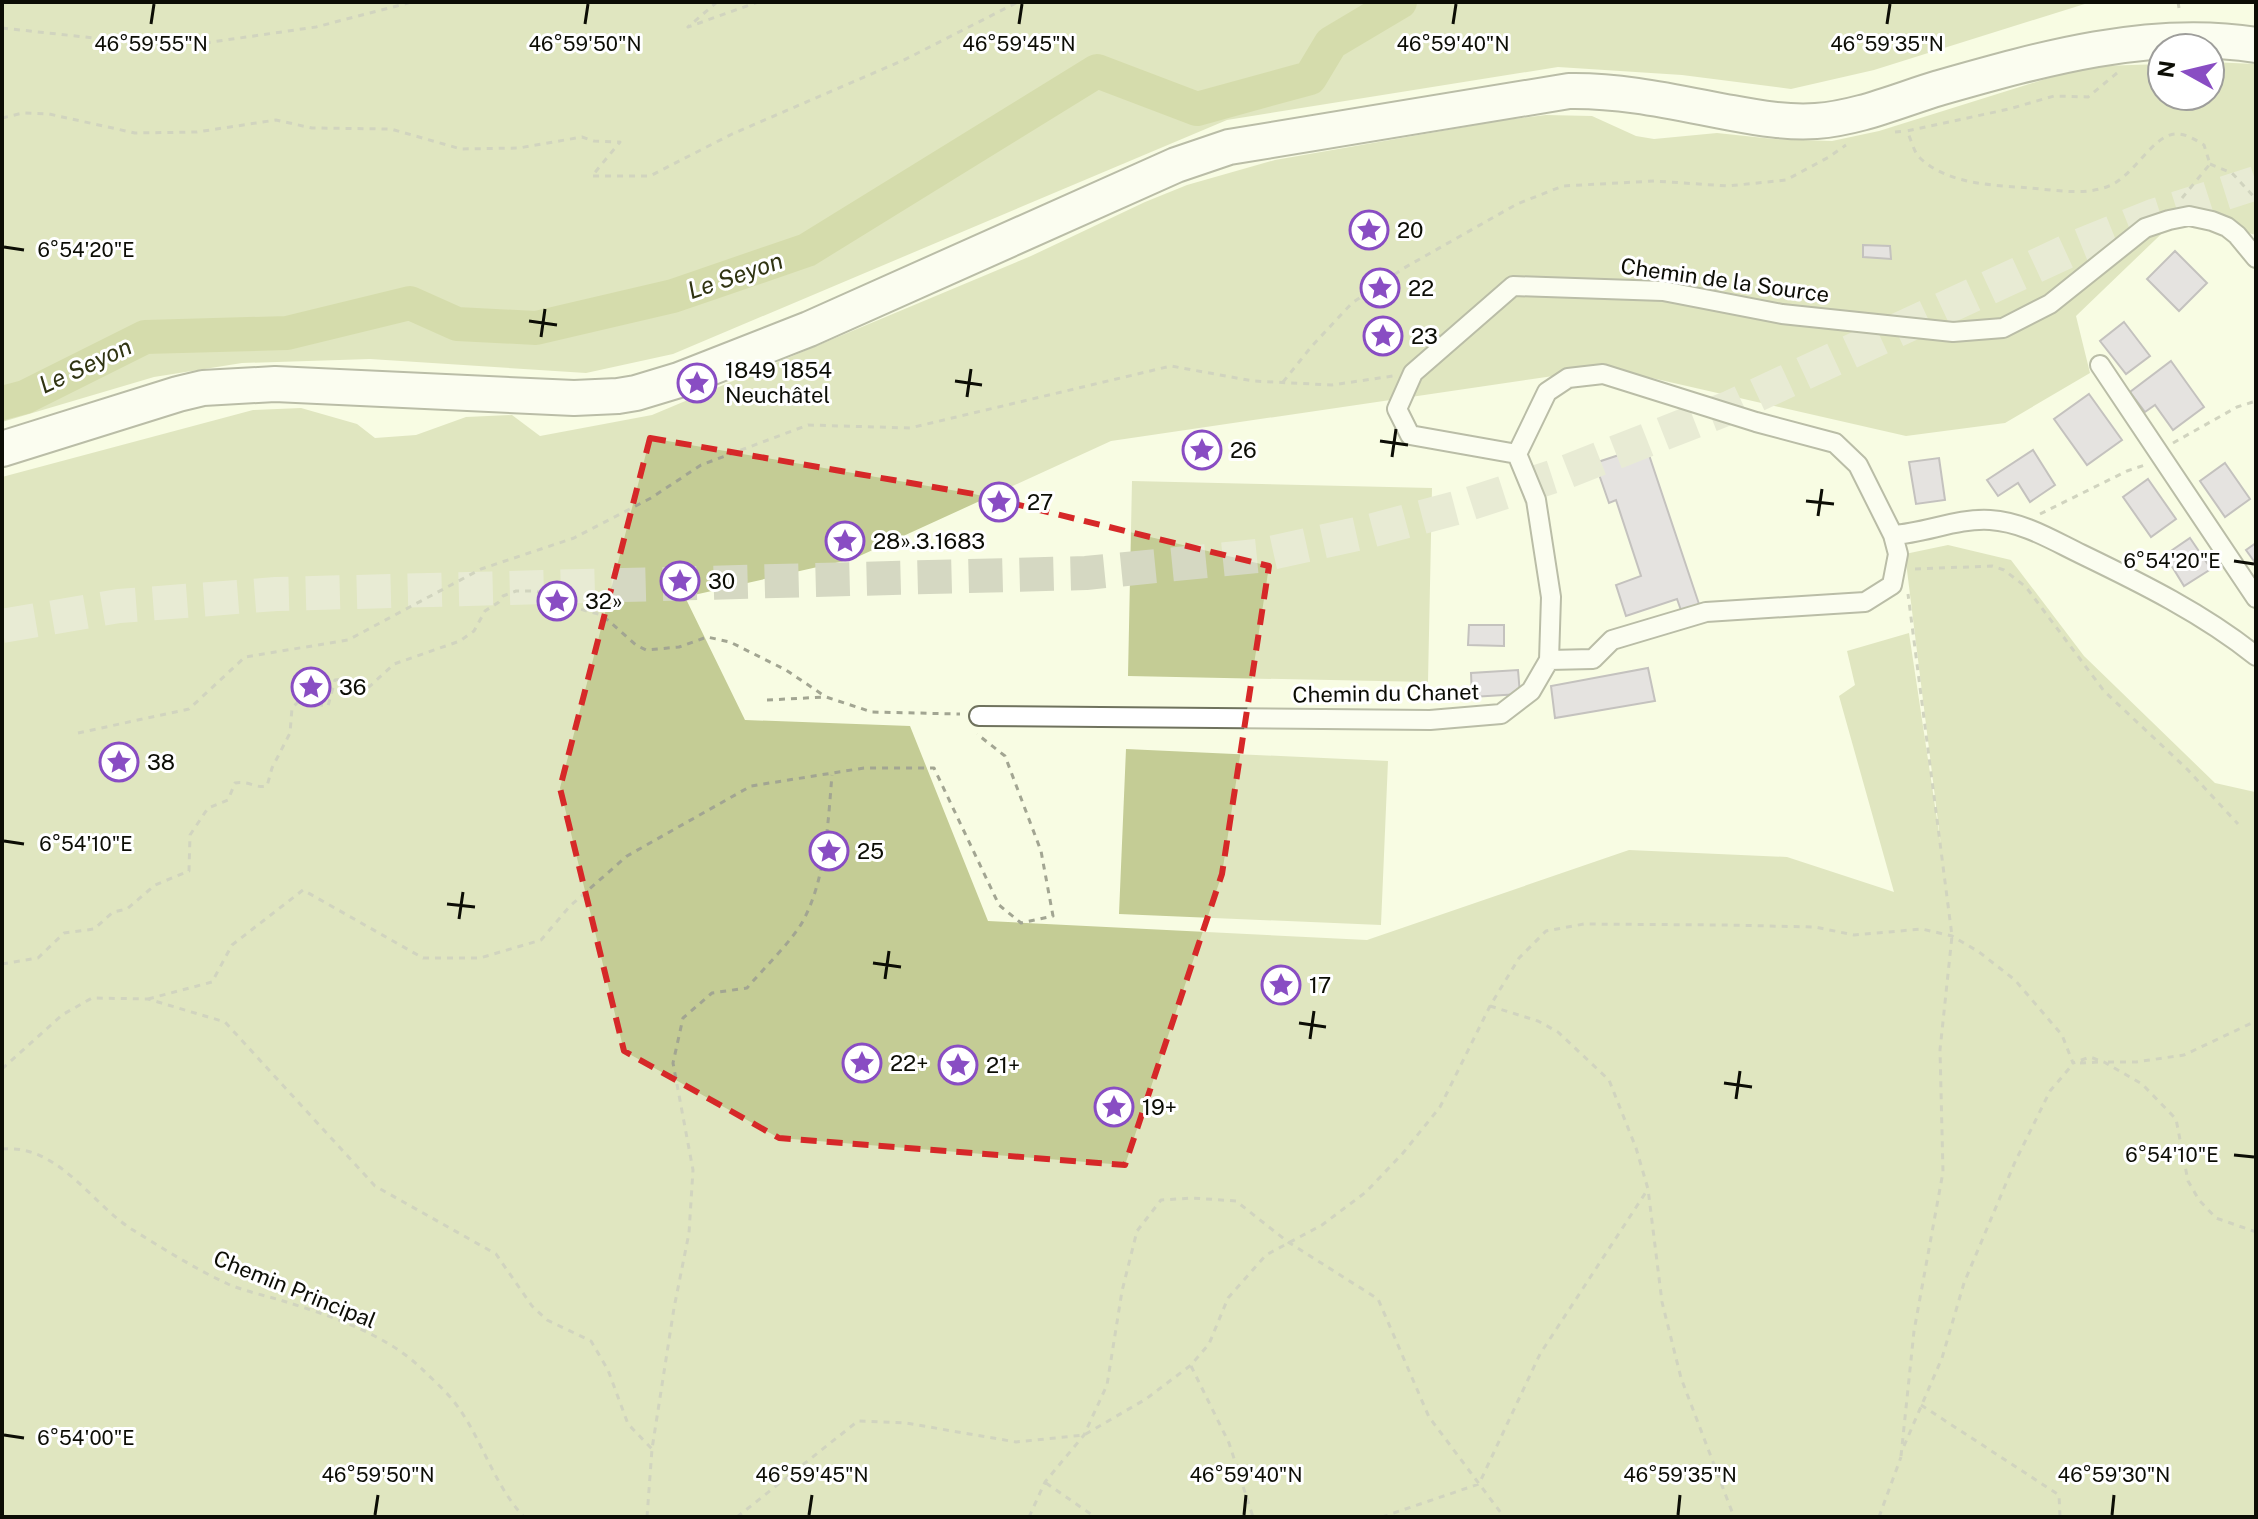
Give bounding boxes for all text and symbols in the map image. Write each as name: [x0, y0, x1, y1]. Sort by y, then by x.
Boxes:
text: 46°59'55"N: [94, 32, 208, 56]
text: 46°59'50"N: [528, 32, 642, 56]
text: 46°59'45"N: [962, 32, 1076, 56]
text: 46°59'40"N: [1397, 32, 1509, 56]
text: 46°59'35"N: [1830, 32, 1944, 56]
north arrow: [2146, 32, 2226, 112]
text: N: [2152, 59, 2180, 80]
place icon: 20: [1348, 209, 1390, 251]
place label: 20: [1397, 217, 1424, 243]
text: 6°54'20"E: [37, 238, 135, 262]
water label: Le Seyon: [684, 246, 786, 304]
street label: Chemin de la Source: [1619, 252, 1831, 308]
place icon: 22: [1359, 267, 1401, 309]
place label: 22: [1408, 275, 1434, 301]
place icon: 23: [1362, 315, 1404, 357]
place label: 23: [1411, 323, 1438, 349]
water label: Le Seyon: [34, 331, 136, 399]
place label: 1849 1854 Neuchâtel: [725, 357, 832, 408]
place icon: 1849 1854 Neuchâtel: [676, 362, 718, 404]
place icon: 26: [1181, 429, 1223, 471]
place label: 26: [1230, 437, 1257, 463]
place icon: 27: [978, 481, 1020, 523]
place label: 27: [1027, 489, 1053, 515]
place icon: 28».3.1683: [824, 520, 866, 562]
place label: 28».3.1683: [873, 528, 985, 554]
text: 6°54'20"E: [2123, 549, 2221, 573]
place icon: 30: [659, 560, 701, 602]
place label: 30: [708, 568, 735, 594]
place icon: 32»: [536, 580, 578, 622]
place label: 32»: [585, 588, 623, 614]
place icon: 36: [290, 666, 332, 708]
place label: 36: [339, 674, 366, 700]
street label: Chemin du Chanet: [1292, 678, 1480, 708]
place icon: 38: [98, 741, 140, 783]
place label: 38: [147, 749, 175, 775]
place icon: 25: [808, 830, 850, 872]
text: 6°54'10"E: [39, 832, 133, 856]
place label: 25: [857, 838, 884, 864]
place icon: 17: [1260, 964, 1302, 1006]
place label: 17: [1309, 972, 1331, 998]
place icon: 22+: [841, 1042, 883, 1084]
place icon: 21+: [937, 1044, 979, 1086]
place label: 22+: [890, 1050, 928, 1076]
place label: 21+: [986, 1052, 1020, 1078]
place icon: 19+: [1093, 1086, 1135, 1128]
place label: 19+: [1142, 1094, 1177, 1120]
text: 6°54'10"E: [2125, 1143, 2219, 1167]
street label: Chemin Principal: [210, 1245, 380, 1333]
text: 6°54'00"E: [37, 1426, 135, 1450]
text: 46°59'50"N: [321, 1463, 435, 1487]
text: 46°59'45"N: [755, 1463, 869, 1487]
text: 46°59'40"N: [1190, 1463, 1302, 1487]
text: 46°59'35"N: [1623, 1463, 1737, 1487]
text: 46°59'30"N: [2058, 1463, 2170, 1487]

